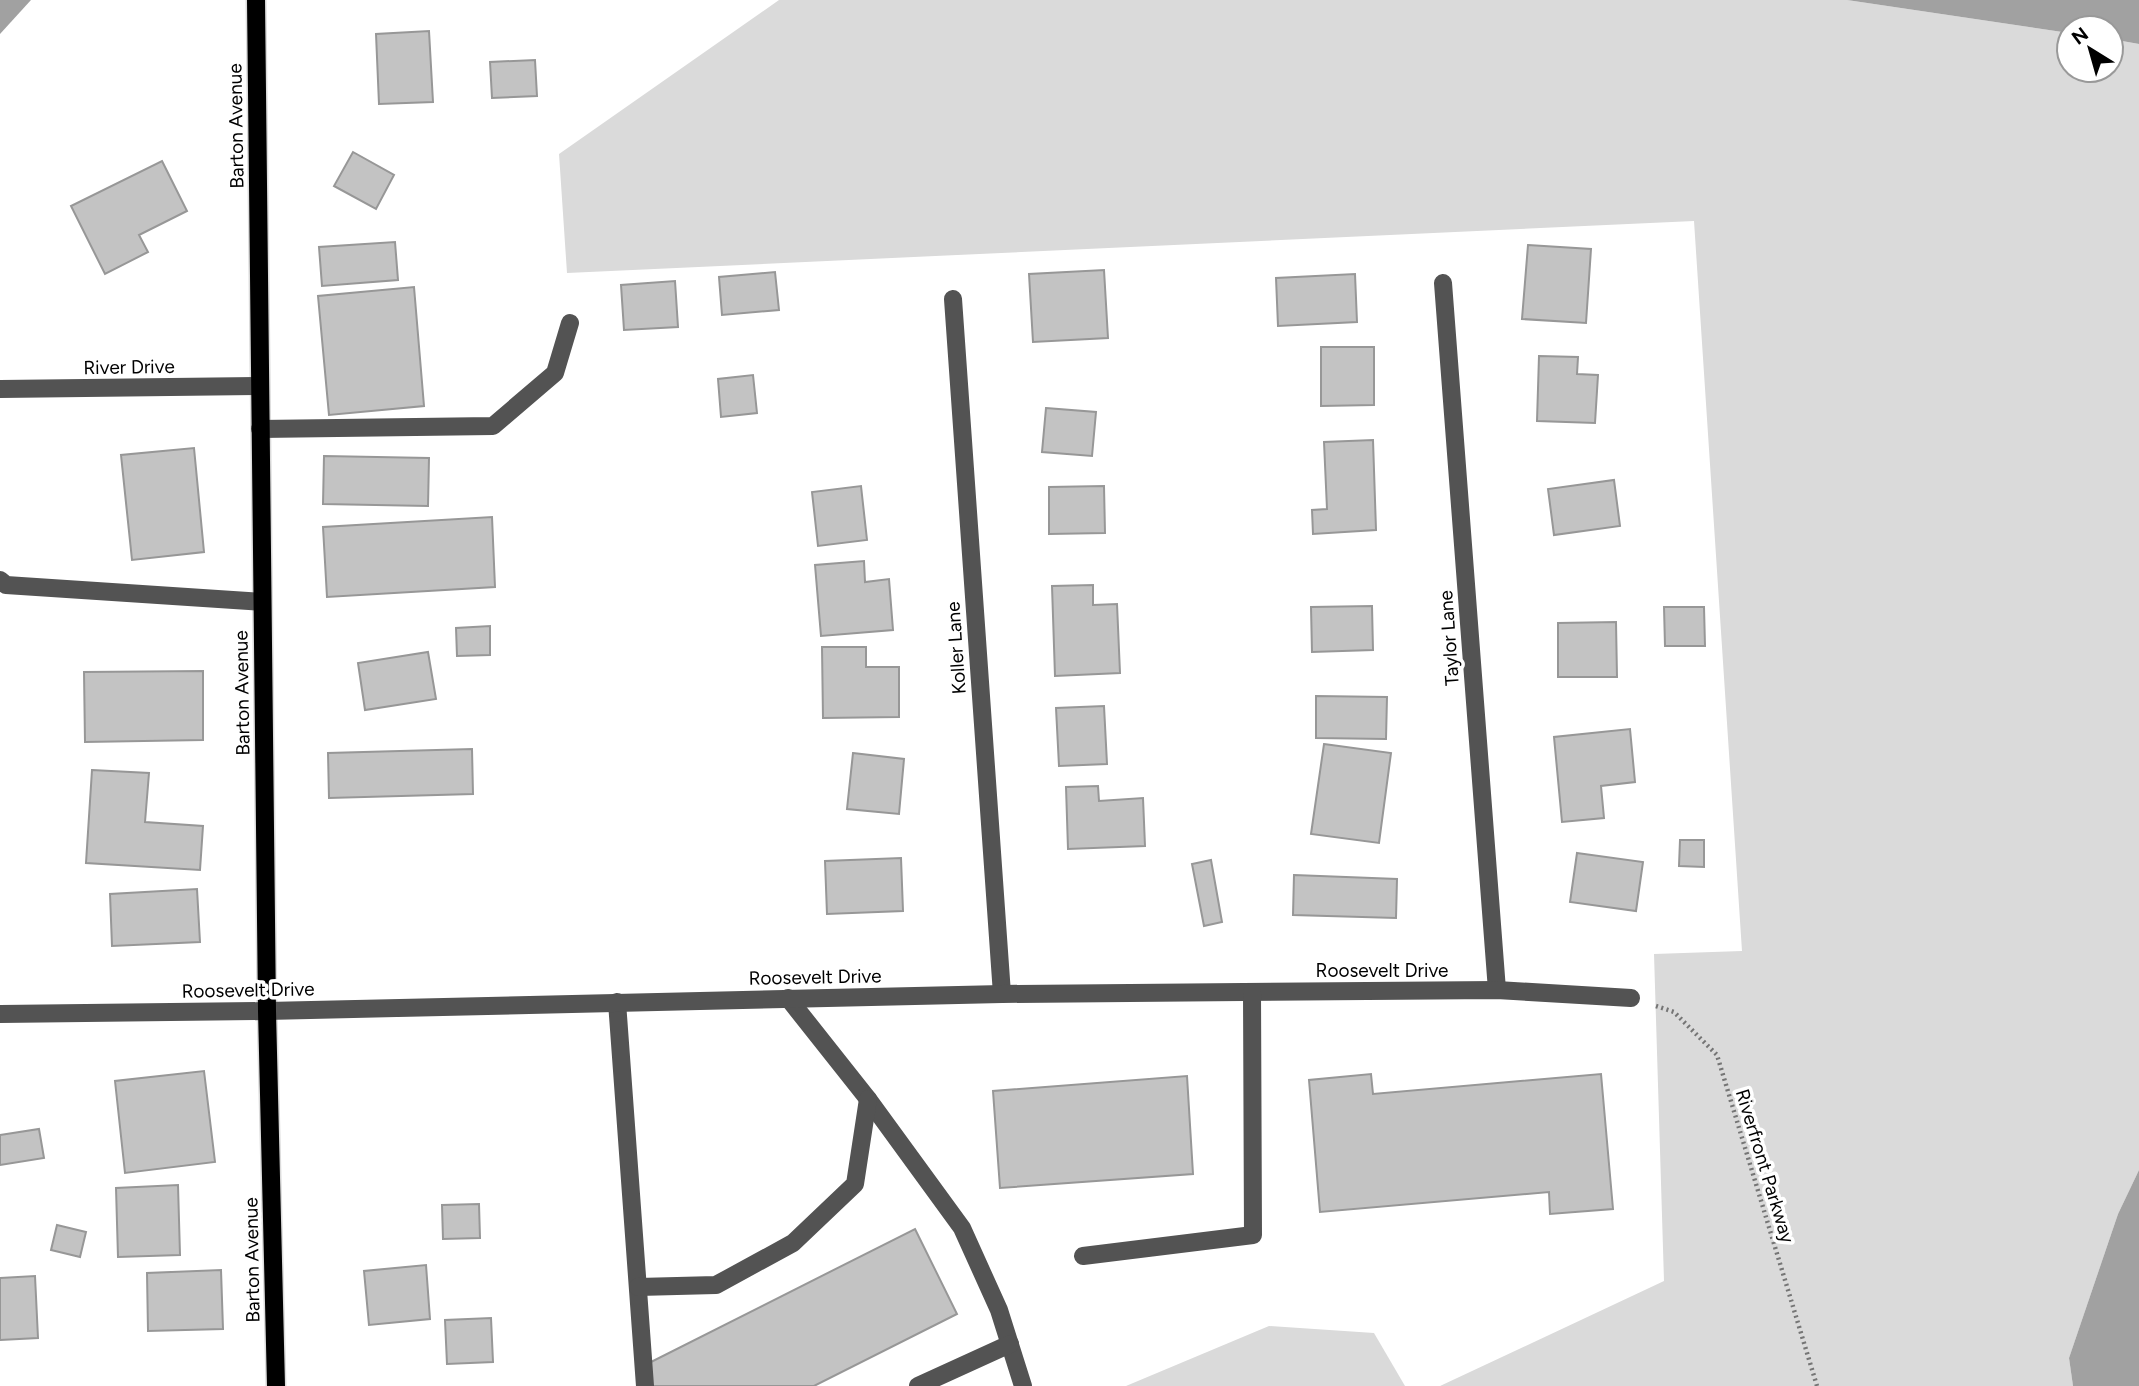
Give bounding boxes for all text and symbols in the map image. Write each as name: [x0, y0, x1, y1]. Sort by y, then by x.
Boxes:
north arrow: [2055, 14, 2125, 84]
text: N: [2067, 22, 2093, 49]
street label: Barton Avenue: [223, 63, 249, 189]
street label: River Drive: [83, 355, 175, 379]
street label: Taylor Lane: [1434, 589, 1464, 687]
street label: Koller Lane: [941, 601, 971, 695]
street label: Barton Avenue: [229, 630, 255, 756]
street label: Roosevelt Drive: [1316, 959, 1448, 982]
street label: Roosevelt Drive: [748, 964, 882, 990]
street label: Roosevelt Drive: [181, 977, 315, 1003]
street label: Riverfront Parkway: [1731, 1086, 1799, 1246]
street label: Barton Avenue: [239, 1197, 265, 1323]

